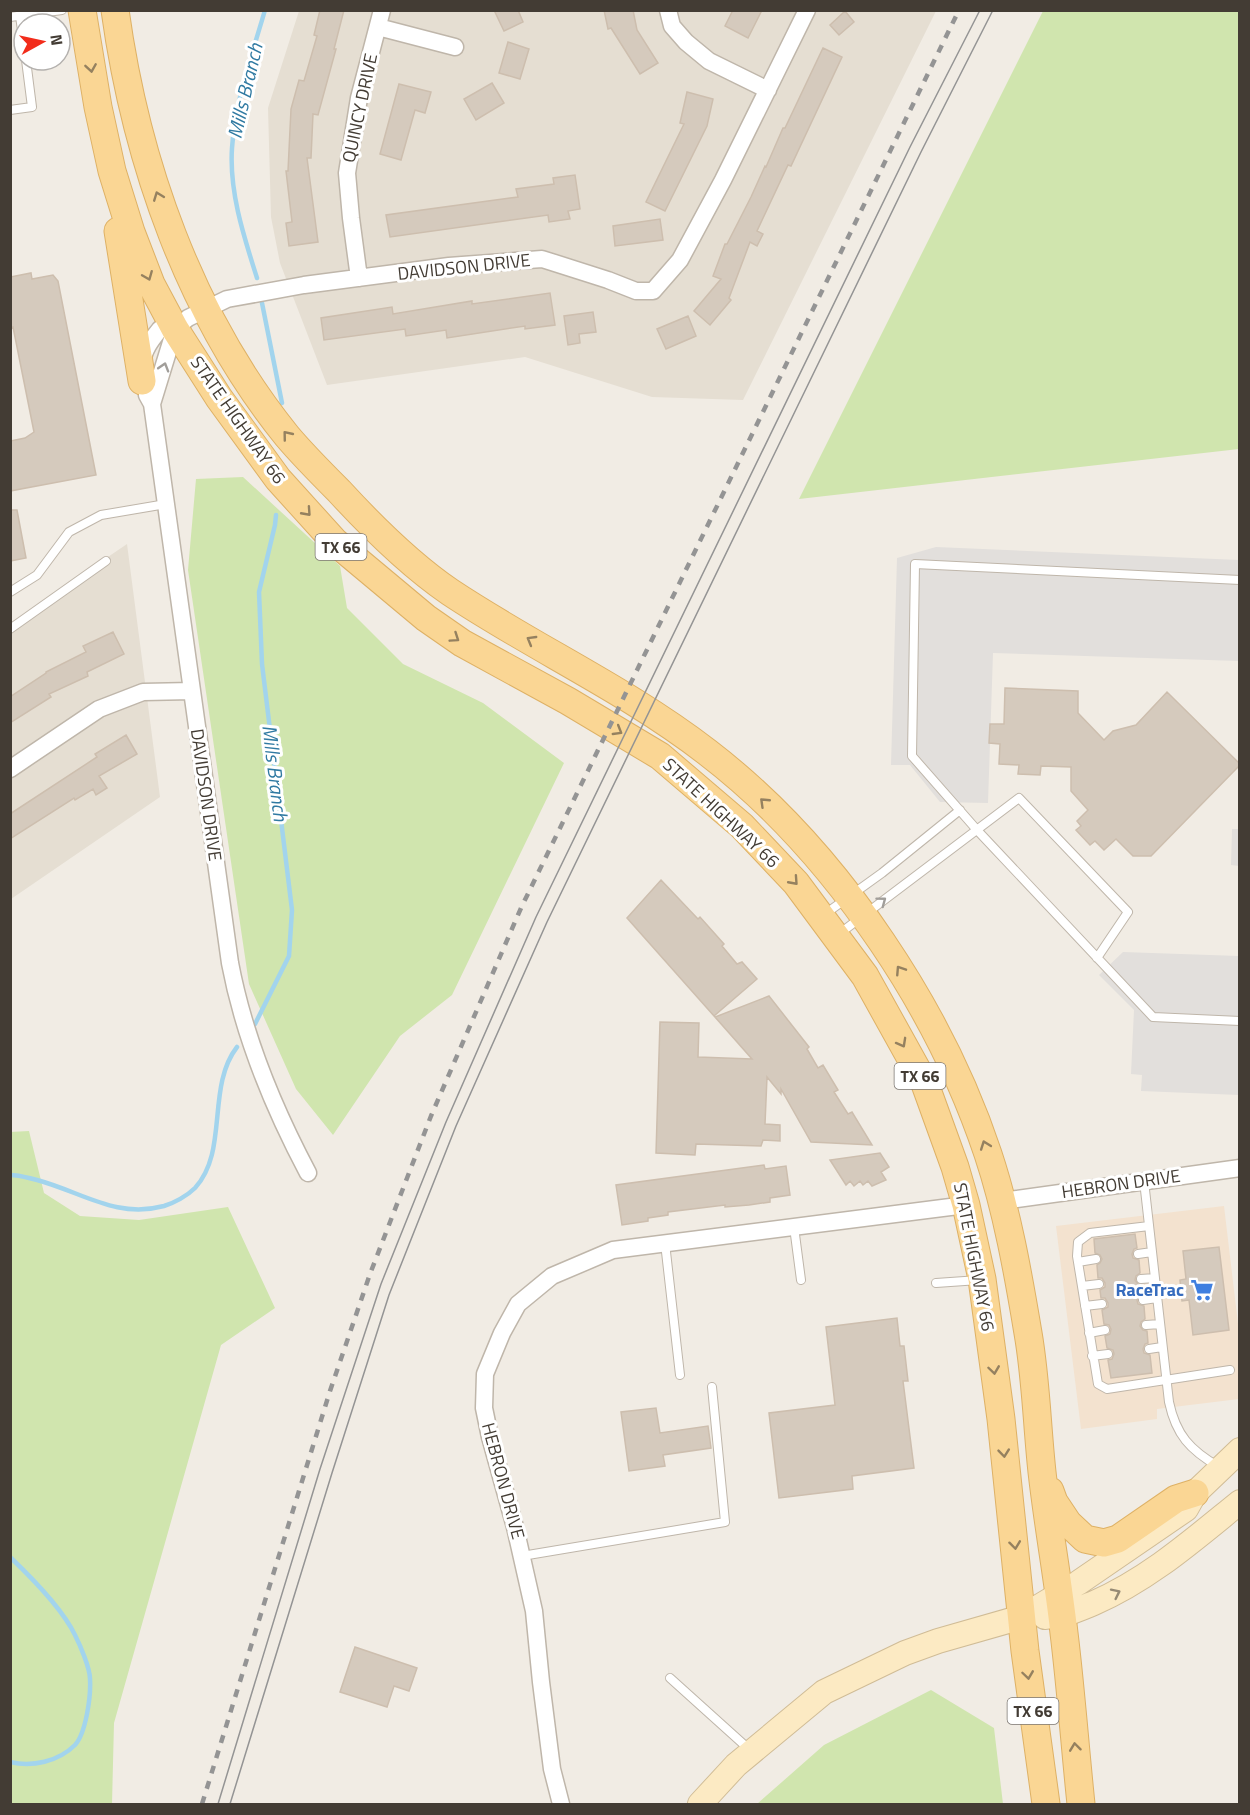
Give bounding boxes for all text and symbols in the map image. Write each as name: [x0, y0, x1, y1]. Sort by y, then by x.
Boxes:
north arrow: [12, 12, 72, 72]
text: N: [44, 33, 70, 47]
water label: Mills Branch: [219, 39, 271, 142]
street label: QUINCY DRIVE: [335, 51, 384, 165]
one-way arrow: [84, 63, 97, 73]
one-way arrow: [153, 191, 165, 202]
street label: DAVIDSON DRIVE: [396, 246, 532, 287]
one-way arrow: [141, 270, 153, 281]
street label: STATE HIGHWAY 66: [184, 350, 293, 489]
one-way arrow: [157, 362, 169, 372]
one-way arrow: [283, 430, 294, 441]
one-way arrow: [300, 505, 311, 516]
road number: TX 66: [316, 534, 366, 560]
one-way arrow: [448, 631, 459, 642]
one-way arrow: [526, 636, 537, 647]
water label: Mills Branch: [254, 723, 297, 824]
one-way arrow: [612, 724, 622, 736]
street label: DAVIDSON DRIVE: [184, 727, 229, 863]
street label: STATE HIGHWAY 66: [657, 751, 786, 874]
one-way arrow: [761, 799, 772, 810]
one-way arrow: [787, 875, 798, 885]
one-way arrow: [876, 897, 887, 908]
one-way arrow: [896, 966, 907, 977]
one-way arrow: [895, 1037, 906, 1047]
road number: TX 66: [894, 1063, 946, 1089]
one-way arrow: [979, 1140, 992, 1151]
street label: HEBRON DRIVE: [1060, 1162, 1182, 1205]
street label: STATE HIGHWAY 66: [947, 1180, 1002, 1333]
place label: RaceTrac: [1115, 1276, 1184, 1303]
supermarket icon: RaceTrac: [1189, 1277, 1215, 1303]
one-way arrow: [988, 1365, 1000, 1374]
street label: HEBRON DRIVE: [475, 1419, 532, 1542]
one-way arrow: [997, 1449, 1010, 1458]
one-way arrow: [1008, 1541, 1020, 1550]
one-way arrow: [1109, 1588, 1120, 1600]
one-way arrow: [1022, 1670, 1034, 1679]
road number: TX 66: [1008, 1698, 1058, 1724]
one-way arrow: [1069, 1743, 1082, 1752]

